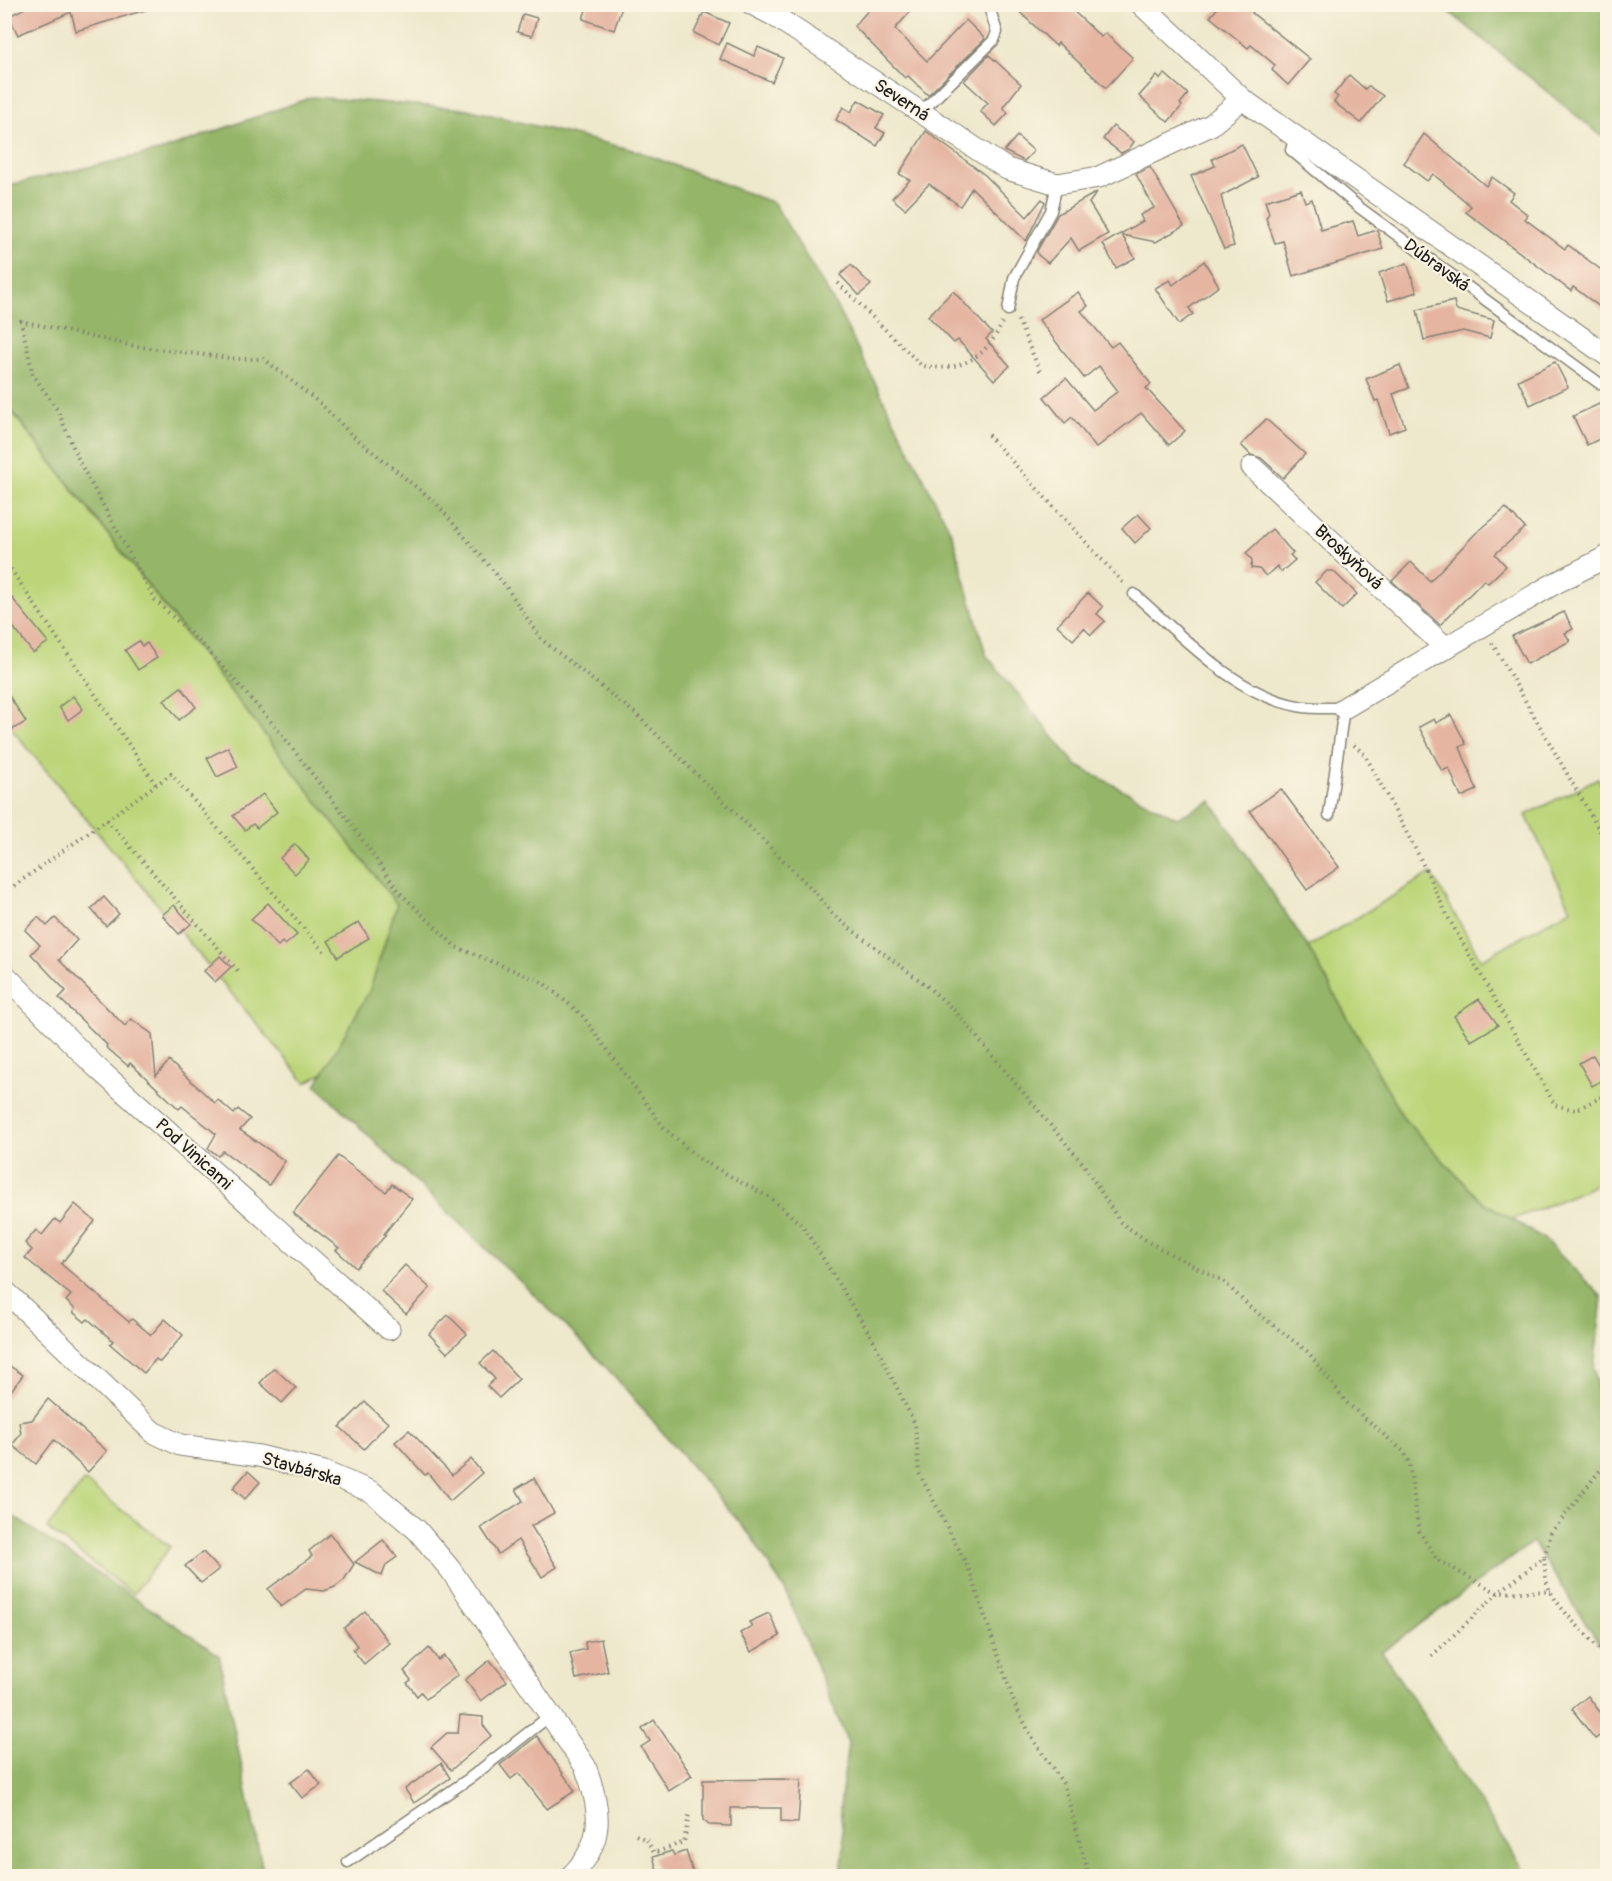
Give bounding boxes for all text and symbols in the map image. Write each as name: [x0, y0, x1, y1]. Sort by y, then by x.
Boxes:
street label: Severná: [870, 74, 934, 127]
street label: Dúbravská: [1399, 234, 1474, 297]
street label: Broskyňová: [1309, 520, 1388, 595]
street label: Pod Vinicami: [150, 1114, 237, 1195]
street label: Stavbárska: [259, 1447, 344, 1492]

